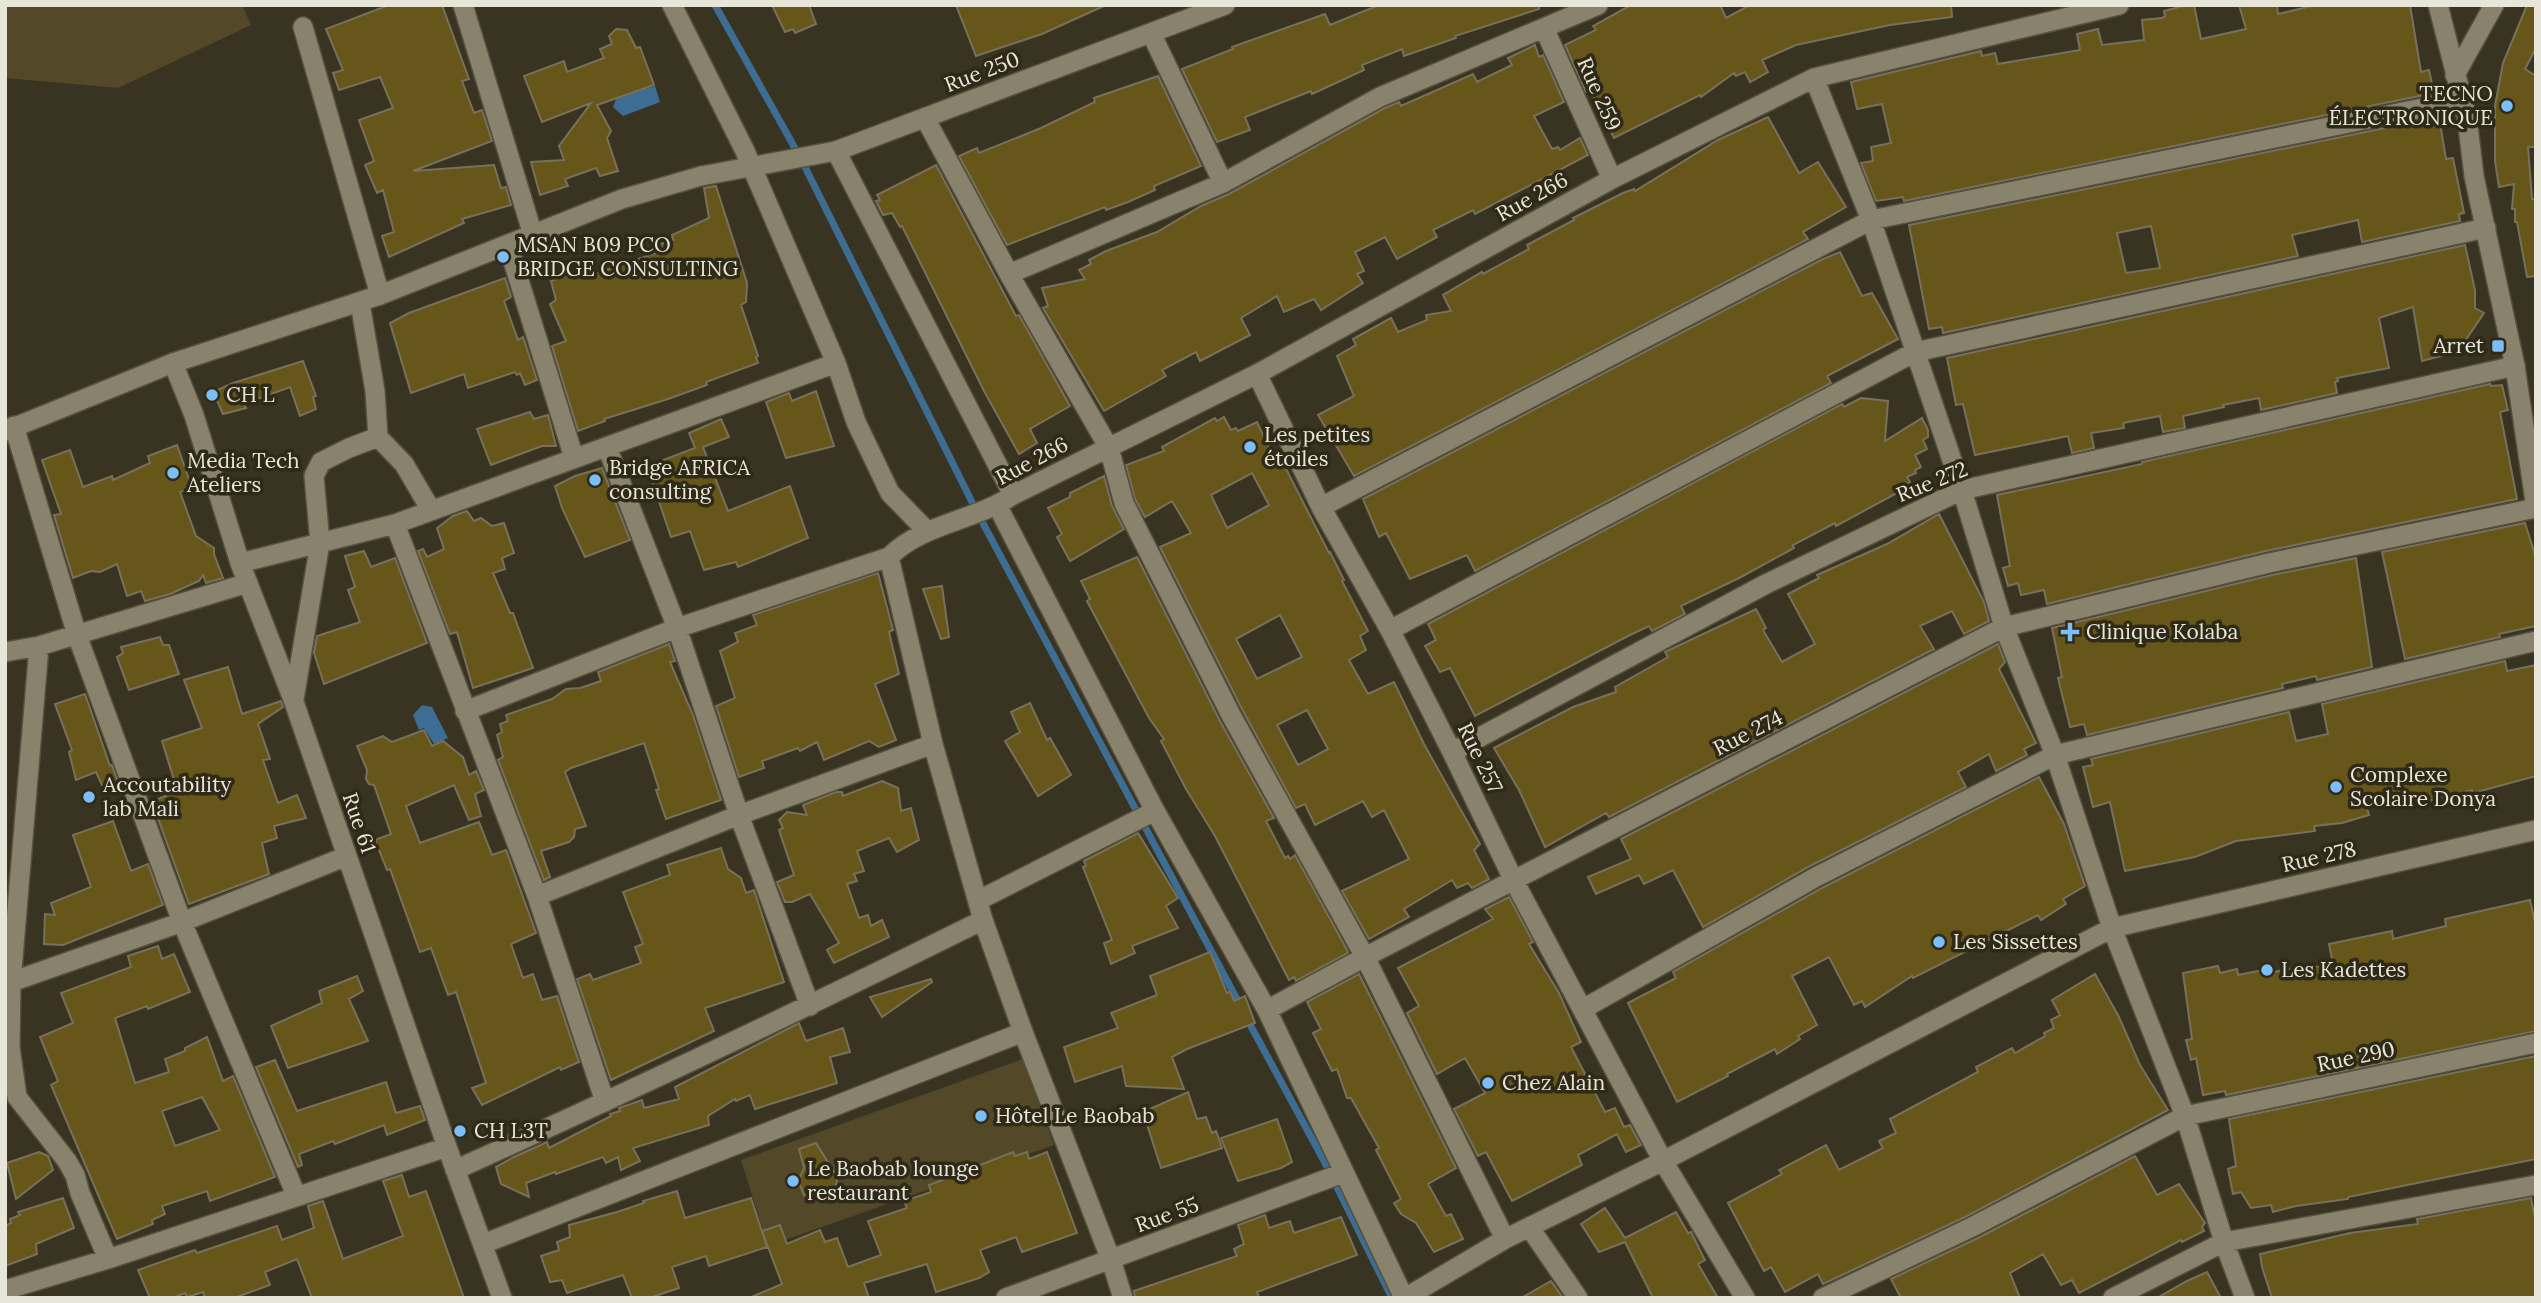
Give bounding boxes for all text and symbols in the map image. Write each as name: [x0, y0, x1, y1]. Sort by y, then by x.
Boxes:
street label: Rue 250: [940, 45, 1023, 98]
street label: Rue 259: [1571, 53, 1628, 135]
place label: TECNO ÉLECTRONIQUE: [2329, 80, 2493, 131]
marker: TECNO ÉLECTRONIQUE: [2499, 98, 2515, 114]
street label: Rue 266: [1491, 166, 1572, 227]
place label: MSAN B09 PCO BRIDGE CONSULTING: [517, 231, 738, 282]
marker: MSAN B09 PCO BRIDGE CONSULTING: [495, 249, 511, 265]
place label: Arret: [2432, 332, 2485, 359]
marker: Arret: [2490, 338, 2506, 354]
place label: CH L: [226, 381, 275, 408]
marker: CH L: [204, 387, 220, 403]
place label: Les petites étoiles: [1264, 421, 1370, 472]
street label: Rue 266: [991, 430, 1073, 491]
marker: Les petites étoiles: [1242, 439, 1258, 455]
place label: Media Tech Ateliers: [186, 447, 300, 498]
place label: Bridge AFRICA consulting: [609, 454, 751, 505]
street label: Rue 272: [1892, 455, 1972, 508]
marker: Media Tech Ateliers: [165, 465, 181, 481]
marker: Bridge AFRICA consulting: [587, 472, 603, 488]
place label: Clinique Kolaba: [2086, 618, 2239, 645]
marker: Clinique Kolaba: [2060, 622, 2080, 642]
street label: Rue 274: [1708, 704, 1787, 762]
street label: Rue 257: [1452, 718, 1509, 798]
place label: Complexe Scolaire Donya: [2350, 761, 2496, 812]
place label: Accoutability lab Mali: [102, 771, 231, 822]
marker: Complexe Scolaire Donya: [2328, 779, 2344, 795]
marker: Accoutability lab Mali: [81, 789, 97, 805]
street label: Rue 61: [337, 789, 382, 857]
street label: Rue 278: [2279, 835, 2359, 878]
place label: Les Sissettes: [1953, 928, 2078, 955]
marker: Les Sissettes: [1931, 934, 1947, 950]
place label: Les Kadettes: [2281, 956, 2406, 983]
marker: Les Kadettes: [2259, 962, 2275, 978]
street label: Rue 290: [2314, 1035, 2397, 1078]
place label: Chez Alain: [1502, 1069, 1605, 1096]
marker: Chez Alain: [1480, 1075, 1496, 1091]
place label: Hôtel Le Baobab: [995, 1102, 1154, 1129]
marker: Hôtel Le Baobab: [973, 1108, 989, 1124]
place label: CH L3T: [474, 1117, 548, 1144]
marker: CH L3T: [452, 1123, 468, 1139]
place label: Le Baobab lounge restaurant: [807, 1155, 979, 1206]
marker: Le Baobab lounge restaurant: [785, 1173, 801, 1189]
street label: Rue 55: [1131, 1191, 1202, 1238]

